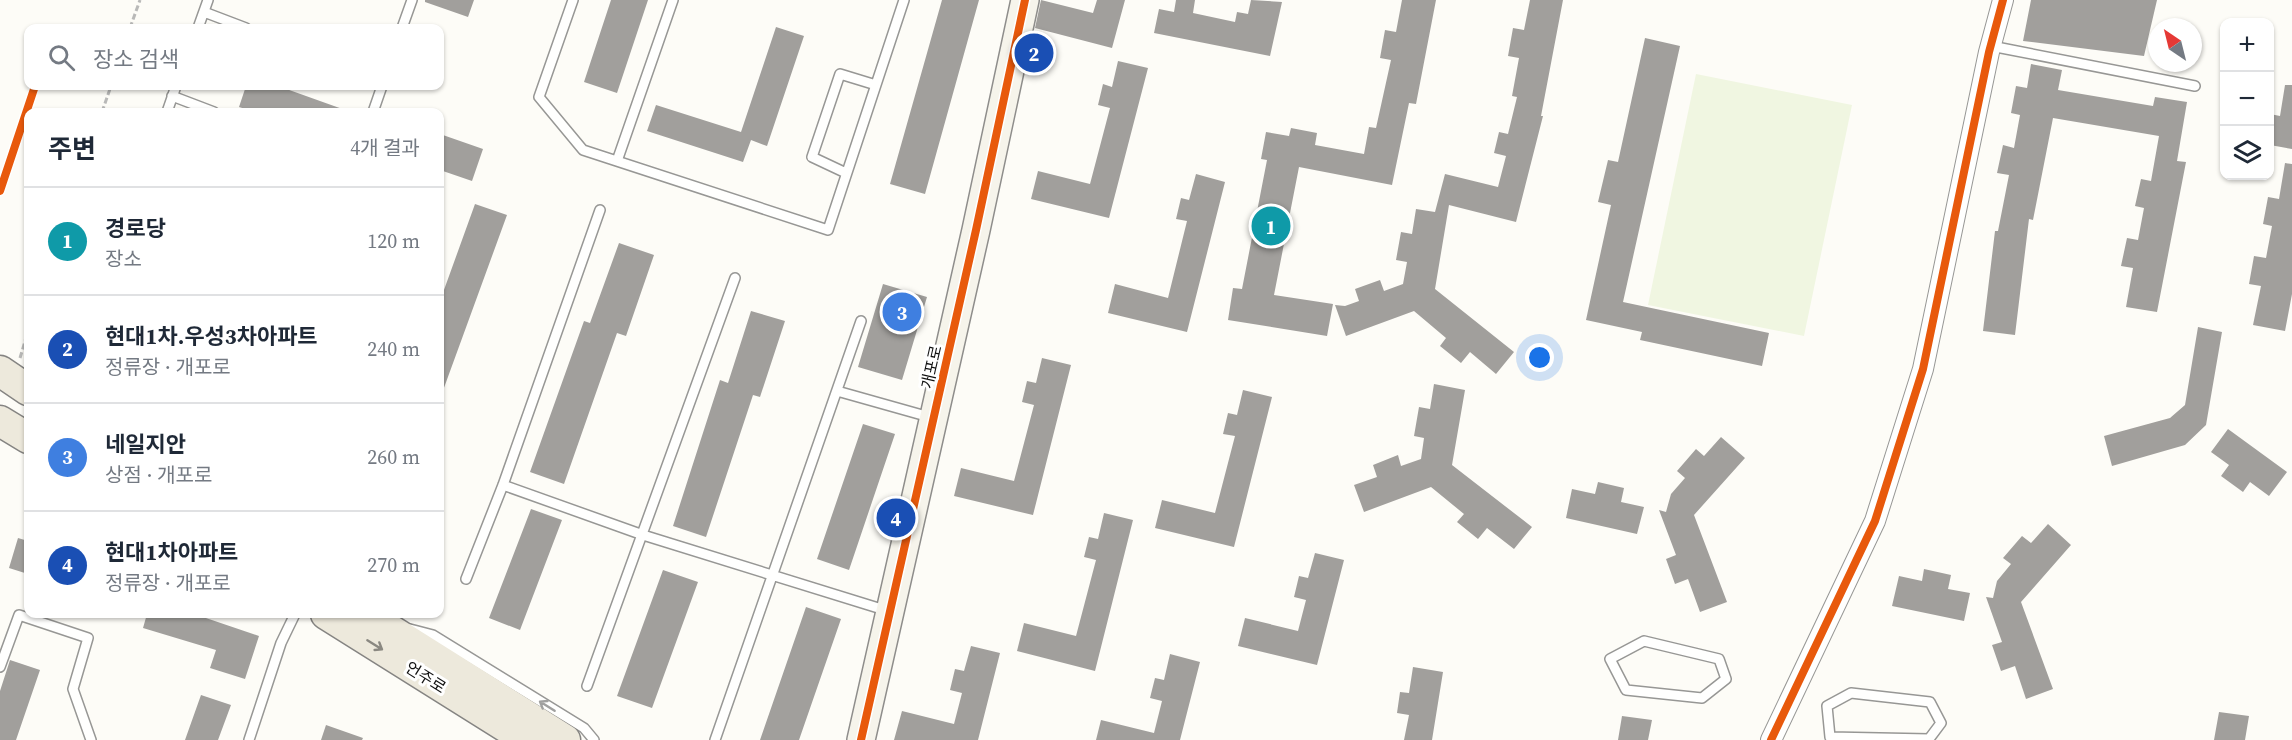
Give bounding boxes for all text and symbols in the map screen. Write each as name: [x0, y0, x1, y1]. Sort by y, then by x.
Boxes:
north arrow: [2148, 18, 2202, 72]
map controls: [2220, 18, 2274, 180]
button: +: [2220, 18, 2274, 72]
search box: [24, 24, 444, 90]
pin: 2: [1014, 31, 1054, 76]
icon: search: [45, 41, 78, 74]
text: 장소 검색: [93, 44, 179, 74]
button: −: [2220, 72, 2274, 126]
button: layers: [2220, 126, 2274, 180]
text: 주변: [48, 131, 96, 167]
text: 4개 결과: [350, 134, 420, 162]
pin: 1: [1252, 204, 1290, 248]
text: 경로당: [105, 213, 166, 243]
text: 1: [62, 227, 73, 255]
text: 120 m: [367, 227, 420, 255]
text: 장소: [105, 245, 142, 273]
pin: 3: [882, 290, 922, 334]
text: 현대1차.우성3차아파트: [105, 321, 318, 351]
text: 2: [62, 335, 73, 363]
text: 240 m: [367, 335, 420, 363]
street label: 개포로: [915, 343, 947, 391]
your location: [1525, 343, 1554, 372]
text: 정류장 · 개포로: [105, 353, 231, 381]
text: 네일지안: [105, 429, 186, 459]
text: 3: [62, 443, 73, 471]
text: 260 m: [367, 443, 420, 471]
text: 상점 · 개포로: [105, 461, 212, 489]
pin: 4: [876, 496, 916, 540]
text: 현대1차아파트: [105, 537, 238, 567]
text: 4: [62, 551, 73, 579]
text: 270 m: [367, 551, 420, 579]
text: 정류장 · 개포로: [105, 569, 231, 597]
one-way arrow: [366, 639, 383, 651]
street label: 언주로: [401, 656, 451, 698]
one-way arrow: [539, 699, 556, 711]

